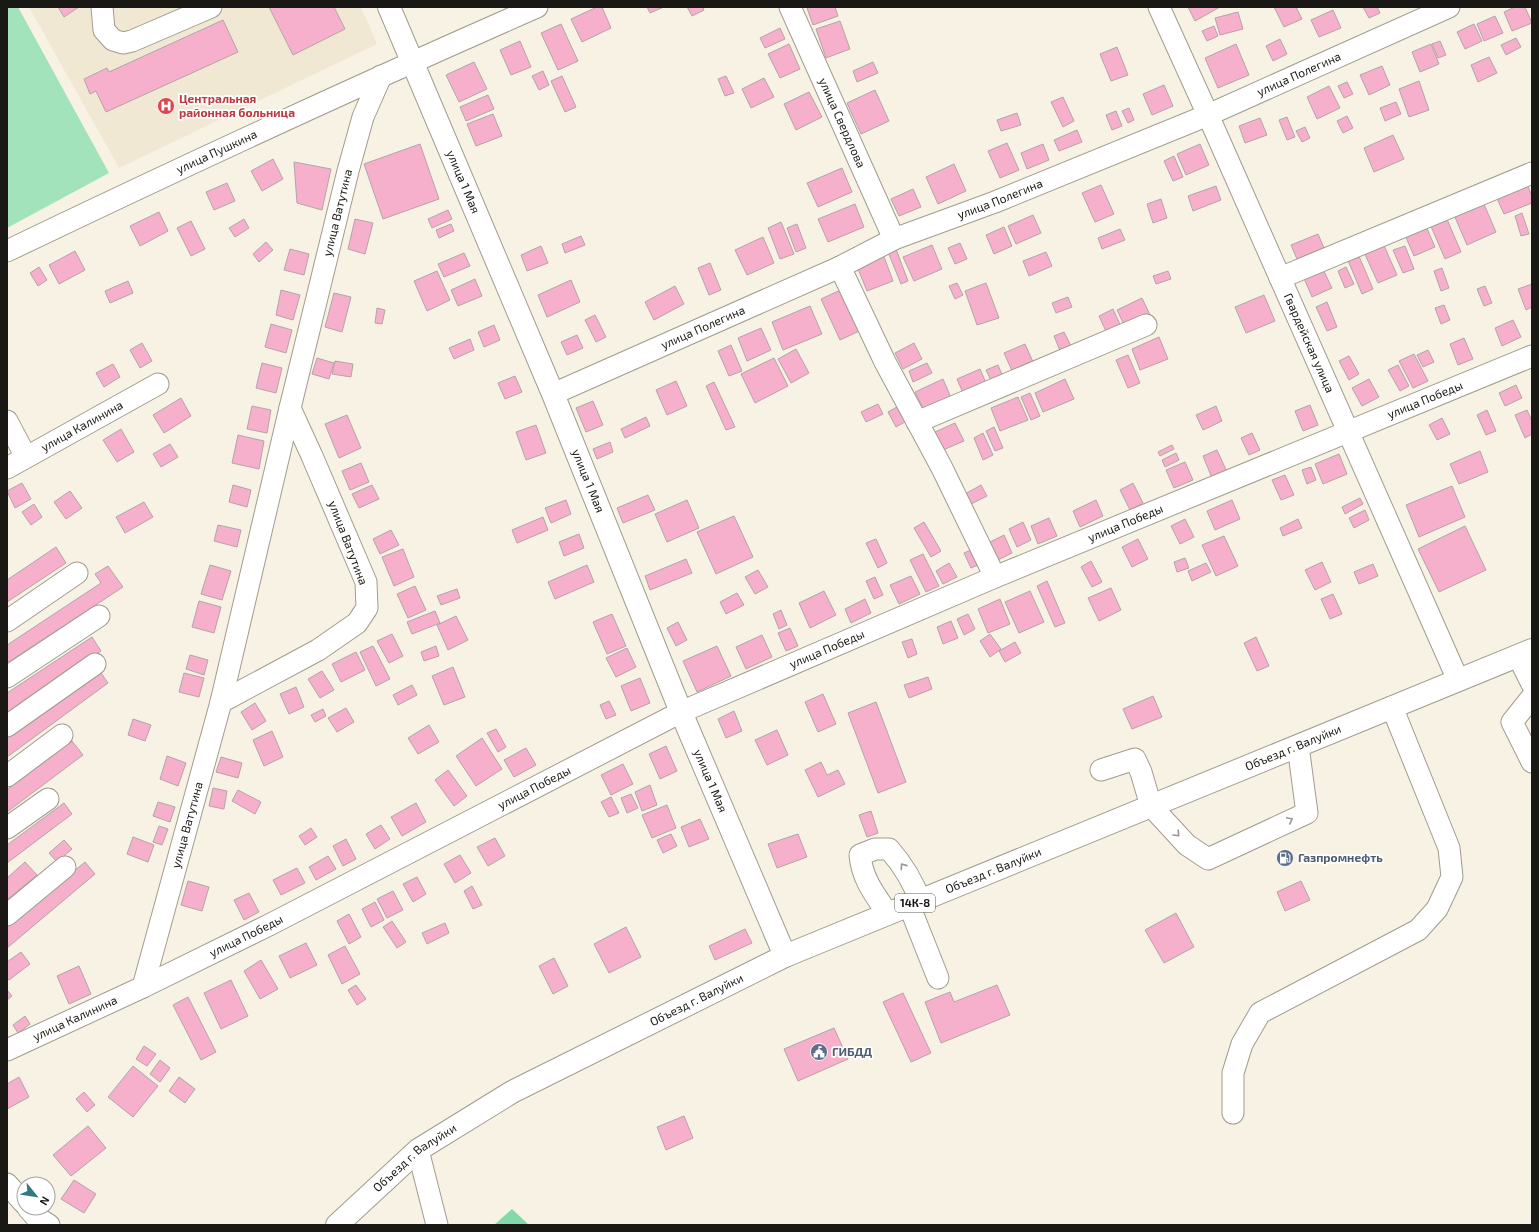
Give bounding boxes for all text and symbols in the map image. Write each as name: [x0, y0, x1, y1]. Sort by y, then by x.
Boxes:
street label: улица Полегина: [1254, 48, 1343, 99]
street label: улица Свердлова: [816, 75, 869, 170]
place label: Центральная районная больница: [179, 91, 295, 119]
hospital icon: Центральная районная больница: [156, 96, 176, 116]
street label: улица Пушкина: [174, 126, 259, 177]
street label: улица 1 Мая: [444, 148, 484, 215]
street label: улица Ватутина: [319, 167, 354, 258]
street label: улица Полегина: [955, 175, 1044, 222]
street label: Гвардейская улица: [1282, 291, 1338, 395]
street label: улица Полегина: [658, 302, 747, 352]
street label: улица Победы: [1385, 377, 1464, 422]
street label: улица Калинина: [38, 397, 125, 455]
street label: улица 1 Мая: [569, 447, 608, 514]
street label: улица Ватутина: [326, 499, 371, 587]
street label: улица Победы: [1085, 501, 1165, 545]
street label: улица Победы: [787, 626, 866, 671]
street label: Объезд г. Валуйки: [1243, 721, 1343, 773]
street label: улица 1 Мая: [691, 747, 731, 814]
street label: улица Победы: [495, 762, 573, 812]
street label: улица Ватутина: [168, 780, 205, 870]
one-way arrow: [1286, 817, 1293, 825]
one-way arrow: [1173, 830, 1180, 837]
street label: Объезд г. Валуйки: [943, 844, 1043, 896]
fuel station icon: Газпромнефть: [1275, 848, 1295, 868]
place label: Газпромнефть: [1298, 850, 1383, 864]
one-way arrow: [900, 863, 908, 870]
road number: 14К-8: [895, 894, 935, 912]
street label: улица Победы: [207, 911, 285, 960]
street label: Объезд г. Валуйки: [647, 970, 745, 1028]
street label: улица Калинина: [30, 992, 119, 1044]
public building icon: ГИБДД: [809, 1042, 829, 1062]
place label: ГИБДД: [832, 1044, 872, 1058]
street label: Объезд г. Валуйки: [370, 1120, 458, 1194]
north arrow: [16, 1176, 56, 1216]
text: N: [37, 1195, 53, 1208]

